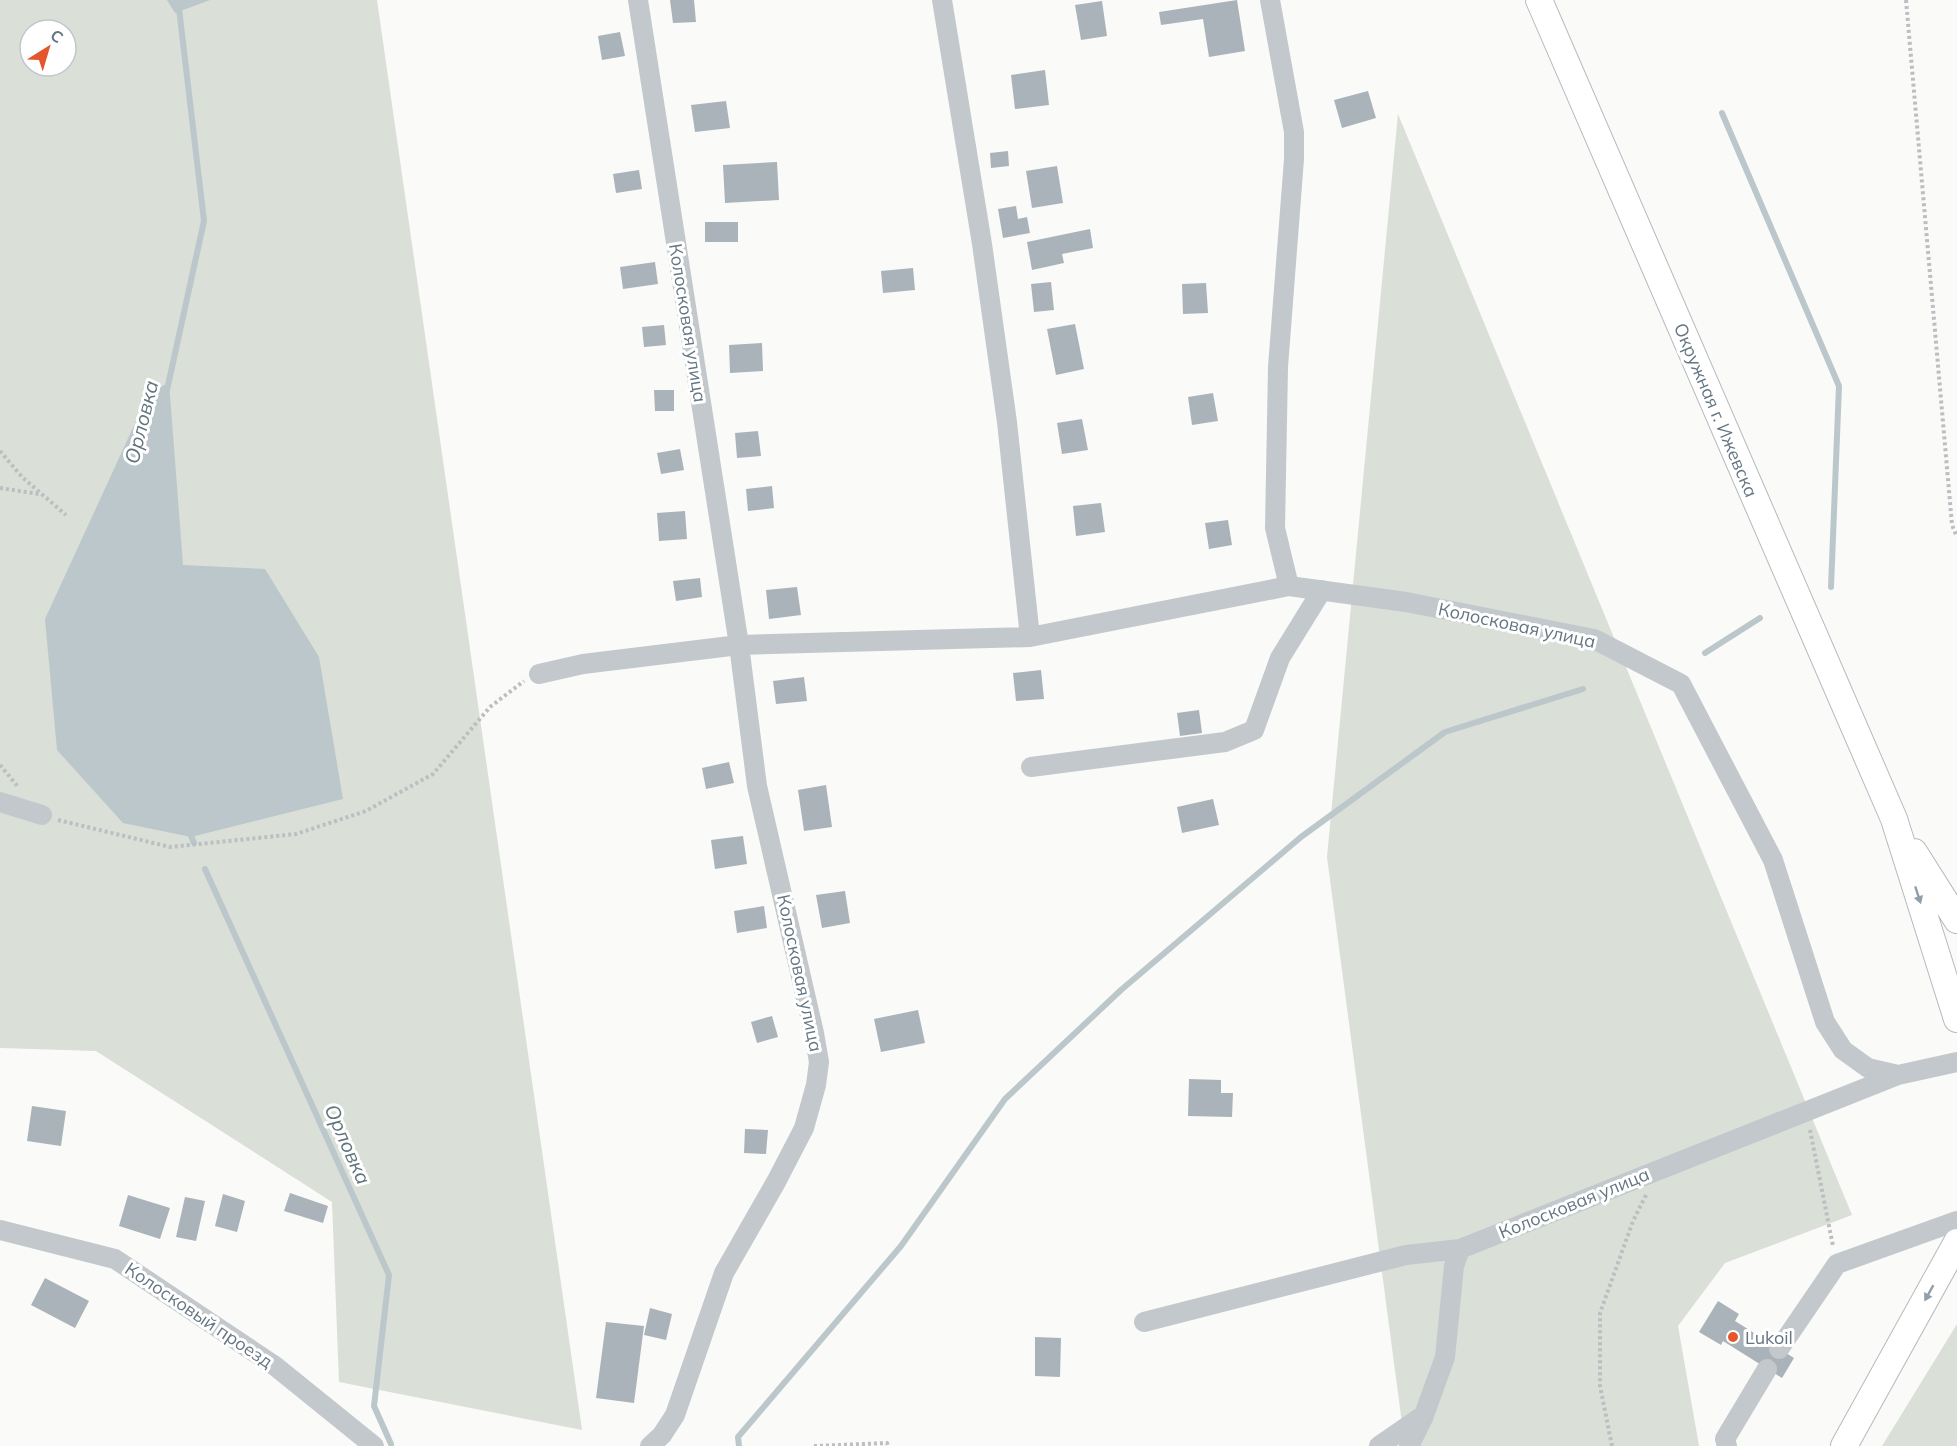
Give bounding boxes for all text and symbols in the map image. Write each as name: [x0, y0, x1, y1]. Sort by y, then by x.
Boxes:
north arrow: [18, 18, 78, 78]
text: С: [47, 25, 67, 47]
street label: Колосковая улица: [664, 242, 712, 404]
street label: Окружная г. Ижевска: [1669, 319, 1763, 501]
water label: Орловка: [119, 378, 163, 466]
street label: Колосковая улица: [1436, 597, 1598, 653]
one-way arrow: [1914, 886, 1923, 904]
street label: Колосковая улица: [772, 892, 828, 1054]
water label: Орловка: [319, 1100, 377, 1188]
street label: Колосковая улица: [1495, 1162, 1653, 1244]
street label: Колосковый проезд: [121, 1257, 277, 1373]
one-way arrow: [1923, 1285, 1934, 1301]
place label: Lukoil: [1745, 1326, 1793, 1349]
marker: Lukoil: [1726, 1330, 1740, 1344]

